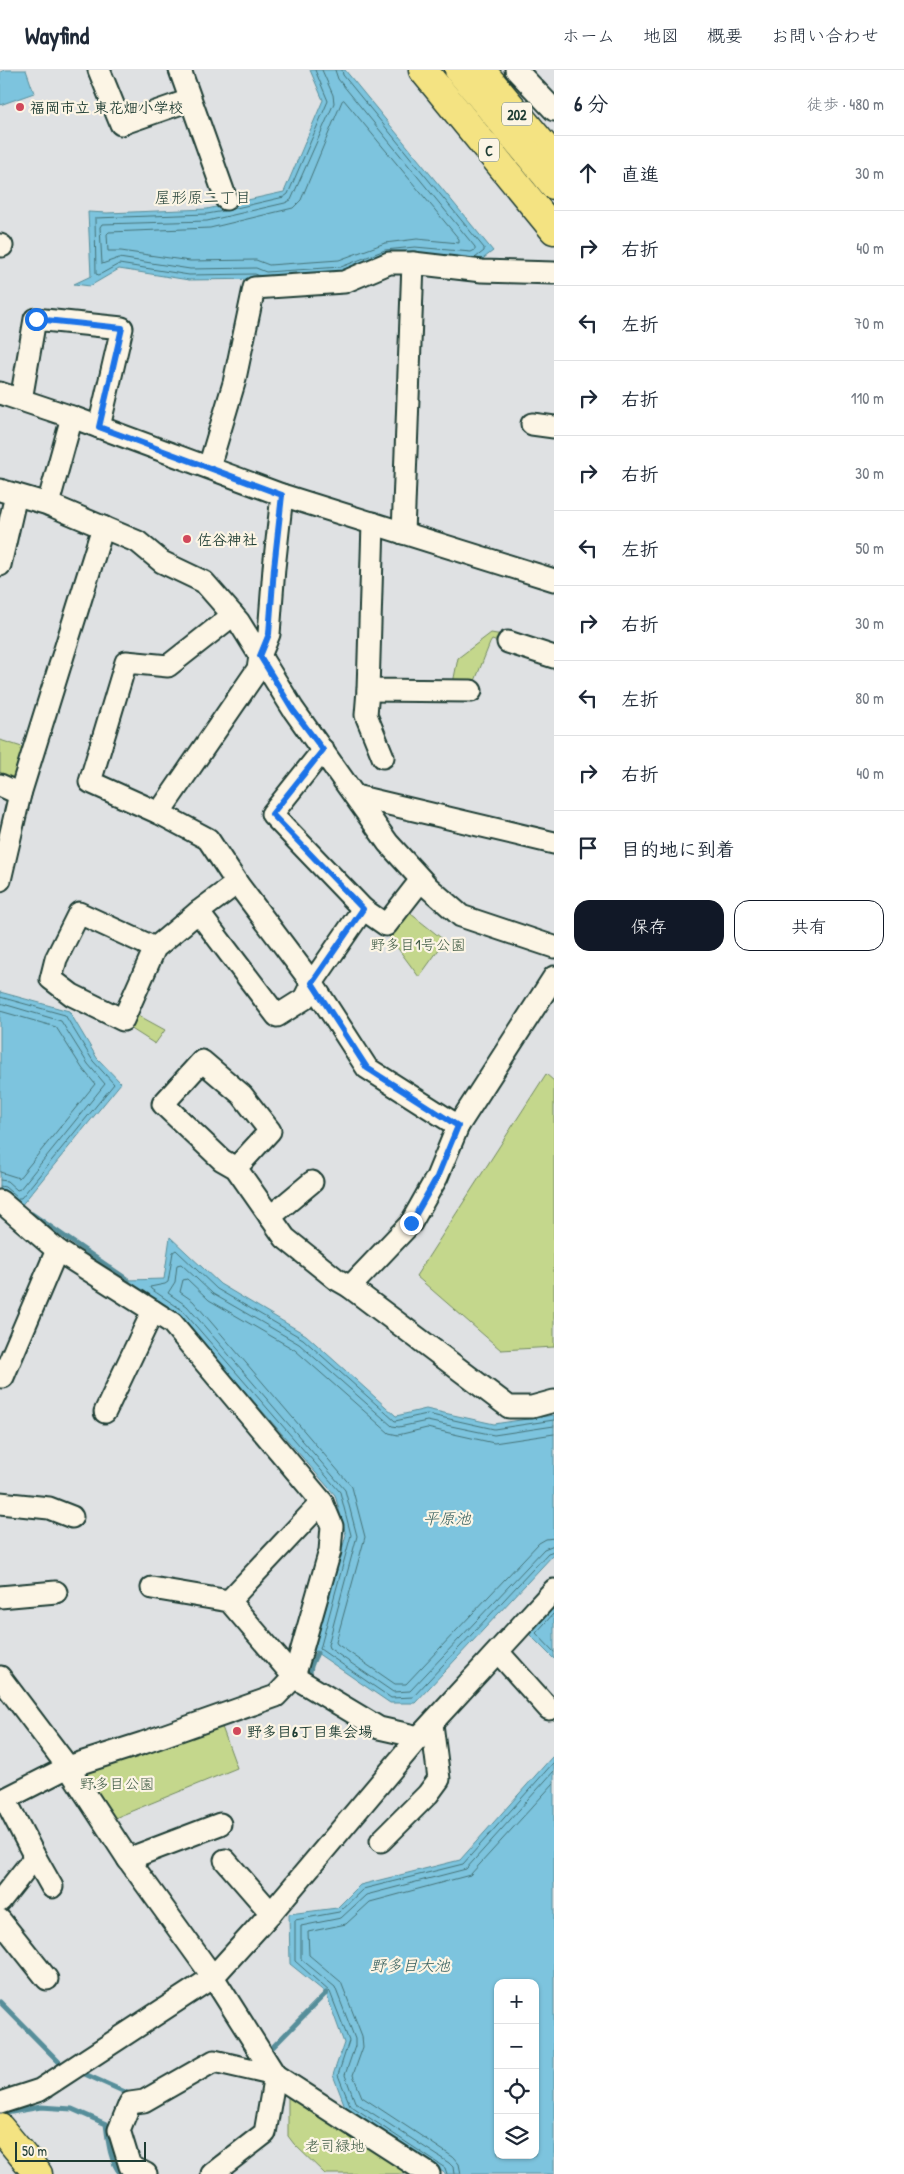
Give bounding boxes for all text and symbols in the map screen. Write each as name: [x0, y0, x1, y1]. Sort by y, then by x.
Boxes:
text: Wayfind: [25, 19, 89, 51]
text: ホーム: [562, 23, 615, 48]
text: 地図: [643, 23, 679, 48]
text: 概要: [707, 23, 743, 48]
text: お問い合わせ: [771, 23, 879, 48]
text: 6 分: [574, 89, 608, 118]
text: 徒歩 · 480 m: [807, 93, 884, 115]
place label: 福岡市立 東花畑小学校: [30, 97, 183, 118]
marker: 福岡市立 東花畑小学校: [14, 101, 26, 113]
road number: 202: [502, 103, 532, 126]
road number: C: [479, 138, 499, 162]
icon: ahead: [574, 159, 602, 187]
text: 直進: [621, 161, 659, 187]
text: 30 m: [855, 162, 884, 184]
district label: 屋形原二丁目: [155, 186, 251, 208]
icon: right: [574, 234, 602, 262]
text: 右折: [621, 236, 659, 262]
text: 40 m: [856, 237, 884, 259]
route start: [25, 308, 48, 331]
icon: left: [574, 309, 602, 337]
text: 左折: [621, 311, 659, 337]
text: 70 m: [854, 312, 884, 334]
icon: right: [574, 384, 602, 412]
text: 右折: [621, 386, 659, 412]
text: 110 m: [851, 387, 884, 409]
icon: right: [574, 459, 602, 487]
text: 右折: [621, 461, 659, 487]
text: 30 m: [855, 462, 884, 484]
place label: 佐谷神社: [197, 529, 257, 550]
marker: 佐谷神社: [181, 533, 193, 545]
icon: left: [574, 534, 602, 562]
text: 左折: [621, 536, 659, 562]
text: 50 m: [856, 537, 884, 559]
icon: right: [574, 609, 602, 637]
text: 右折: [621, 611, 659, 637]
text: 30 m: [855, 612, 884, 634]
icon: left: [574, 684, 602, 712]
text: 左折: [621, 686, 659, 712]
text: 80 m: [855, 687, 884, 709]
icon: right: [574, 759, 602, 787]
text: 右折: [621, 761, 659, 787]
text: 40 m: [856, 762, 884, 784]
icon: arrive: [574, 834, 602, 862]
text: 目的地に到着: [621, 836, 735, 862]
button: 保存: [574, 900, 724, 951]
button: 共有: [734, 900, 884, 951]
park label: 野多目1号公園: [370, 934, 466, 955]
route end: [400, 1212, 423, 1235]
water label: 平原池: [423, 1507, 472, 1529]
place label: 野多目6丁目集会場: [247, 1721, 373, 1742]
marker: 野多目6丁目集会場: [231, 1725, 243, 1737]
park label: 野多目公園: [79, 1773, 155, 1794]
water label: 野多目大池: [370, 1954, 451, 1976]
map controls: [494, 1979, 539, 2159]
button: +: [494, 1979, 539, 2024]
button: −: [494, 2024, 539, 2069]
button: locate: [494, 2069, 539, 2114]
button: layers: [494, 2114, 539, 2159]
park label: 老司緑地: [305, 2135, 365, 2156]
scale bar: [15, 2139, 146, 2162]
text: 50 m: [22, 2141, 47, 2160]

